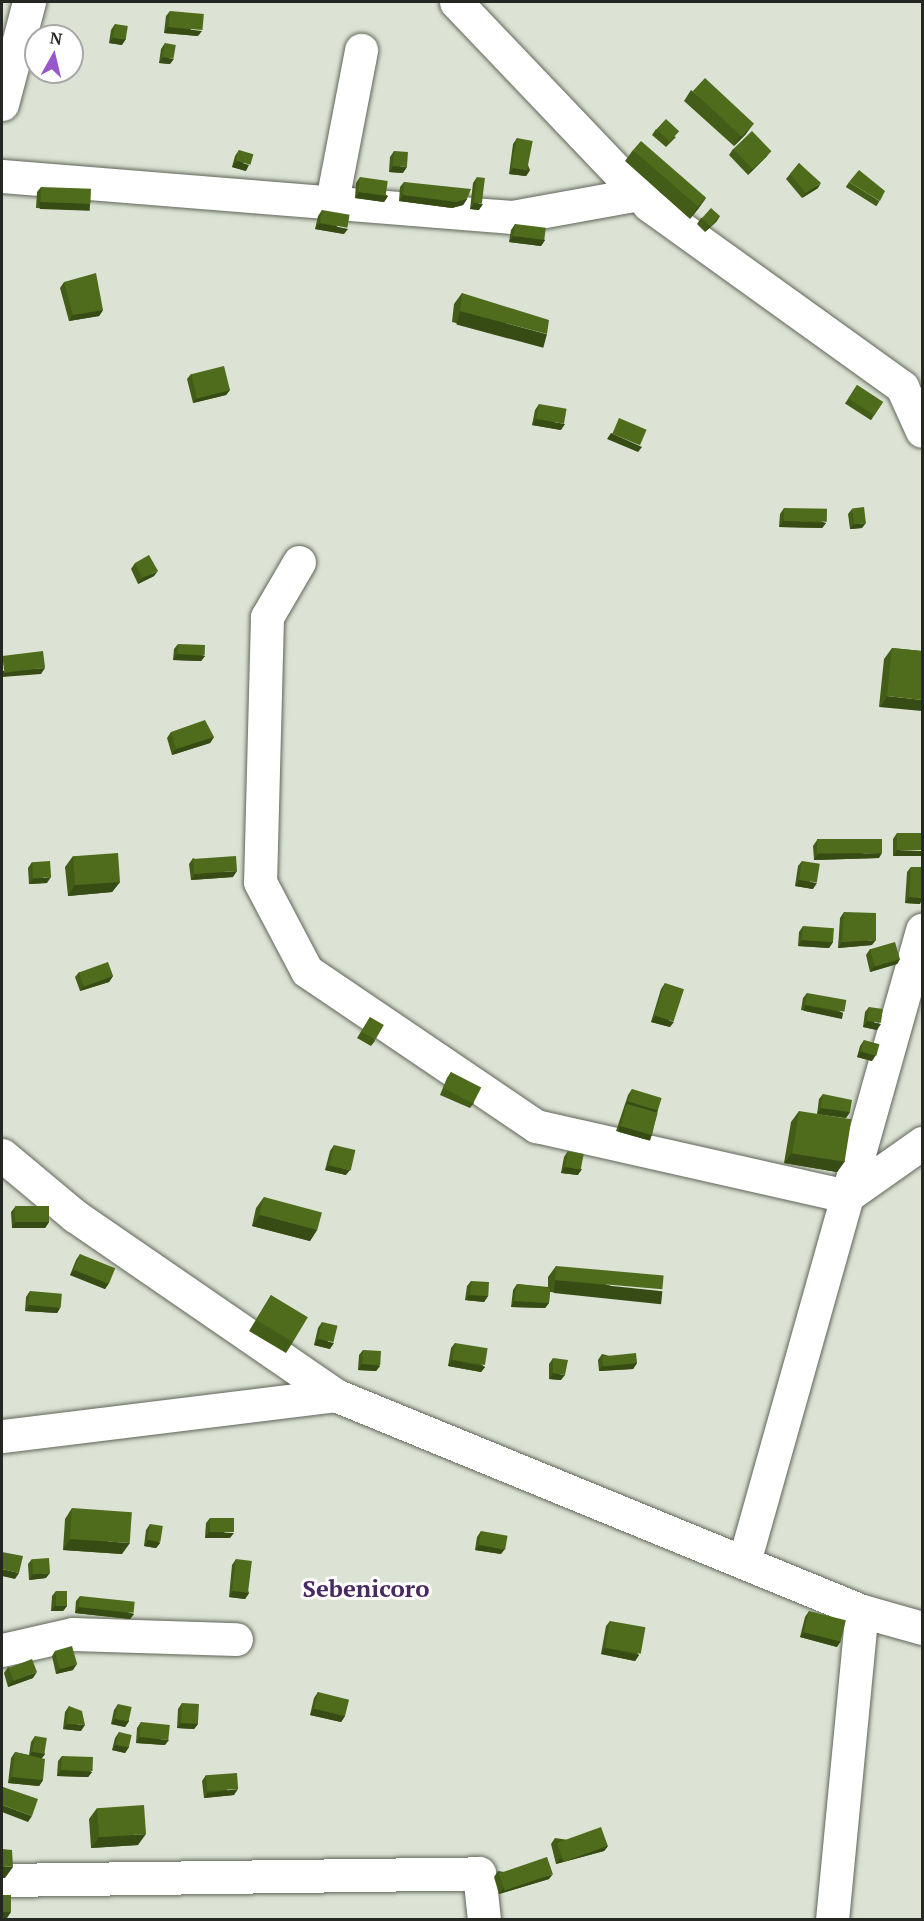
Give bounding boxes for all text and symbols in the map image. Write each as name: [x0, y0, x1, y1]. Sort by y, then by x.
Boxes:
north arrow: [24, 24, 84, 84]
text: N: [49, 26, 64, 50]
district label: Sebenicoro: [303, 1575, 429, 1603]

